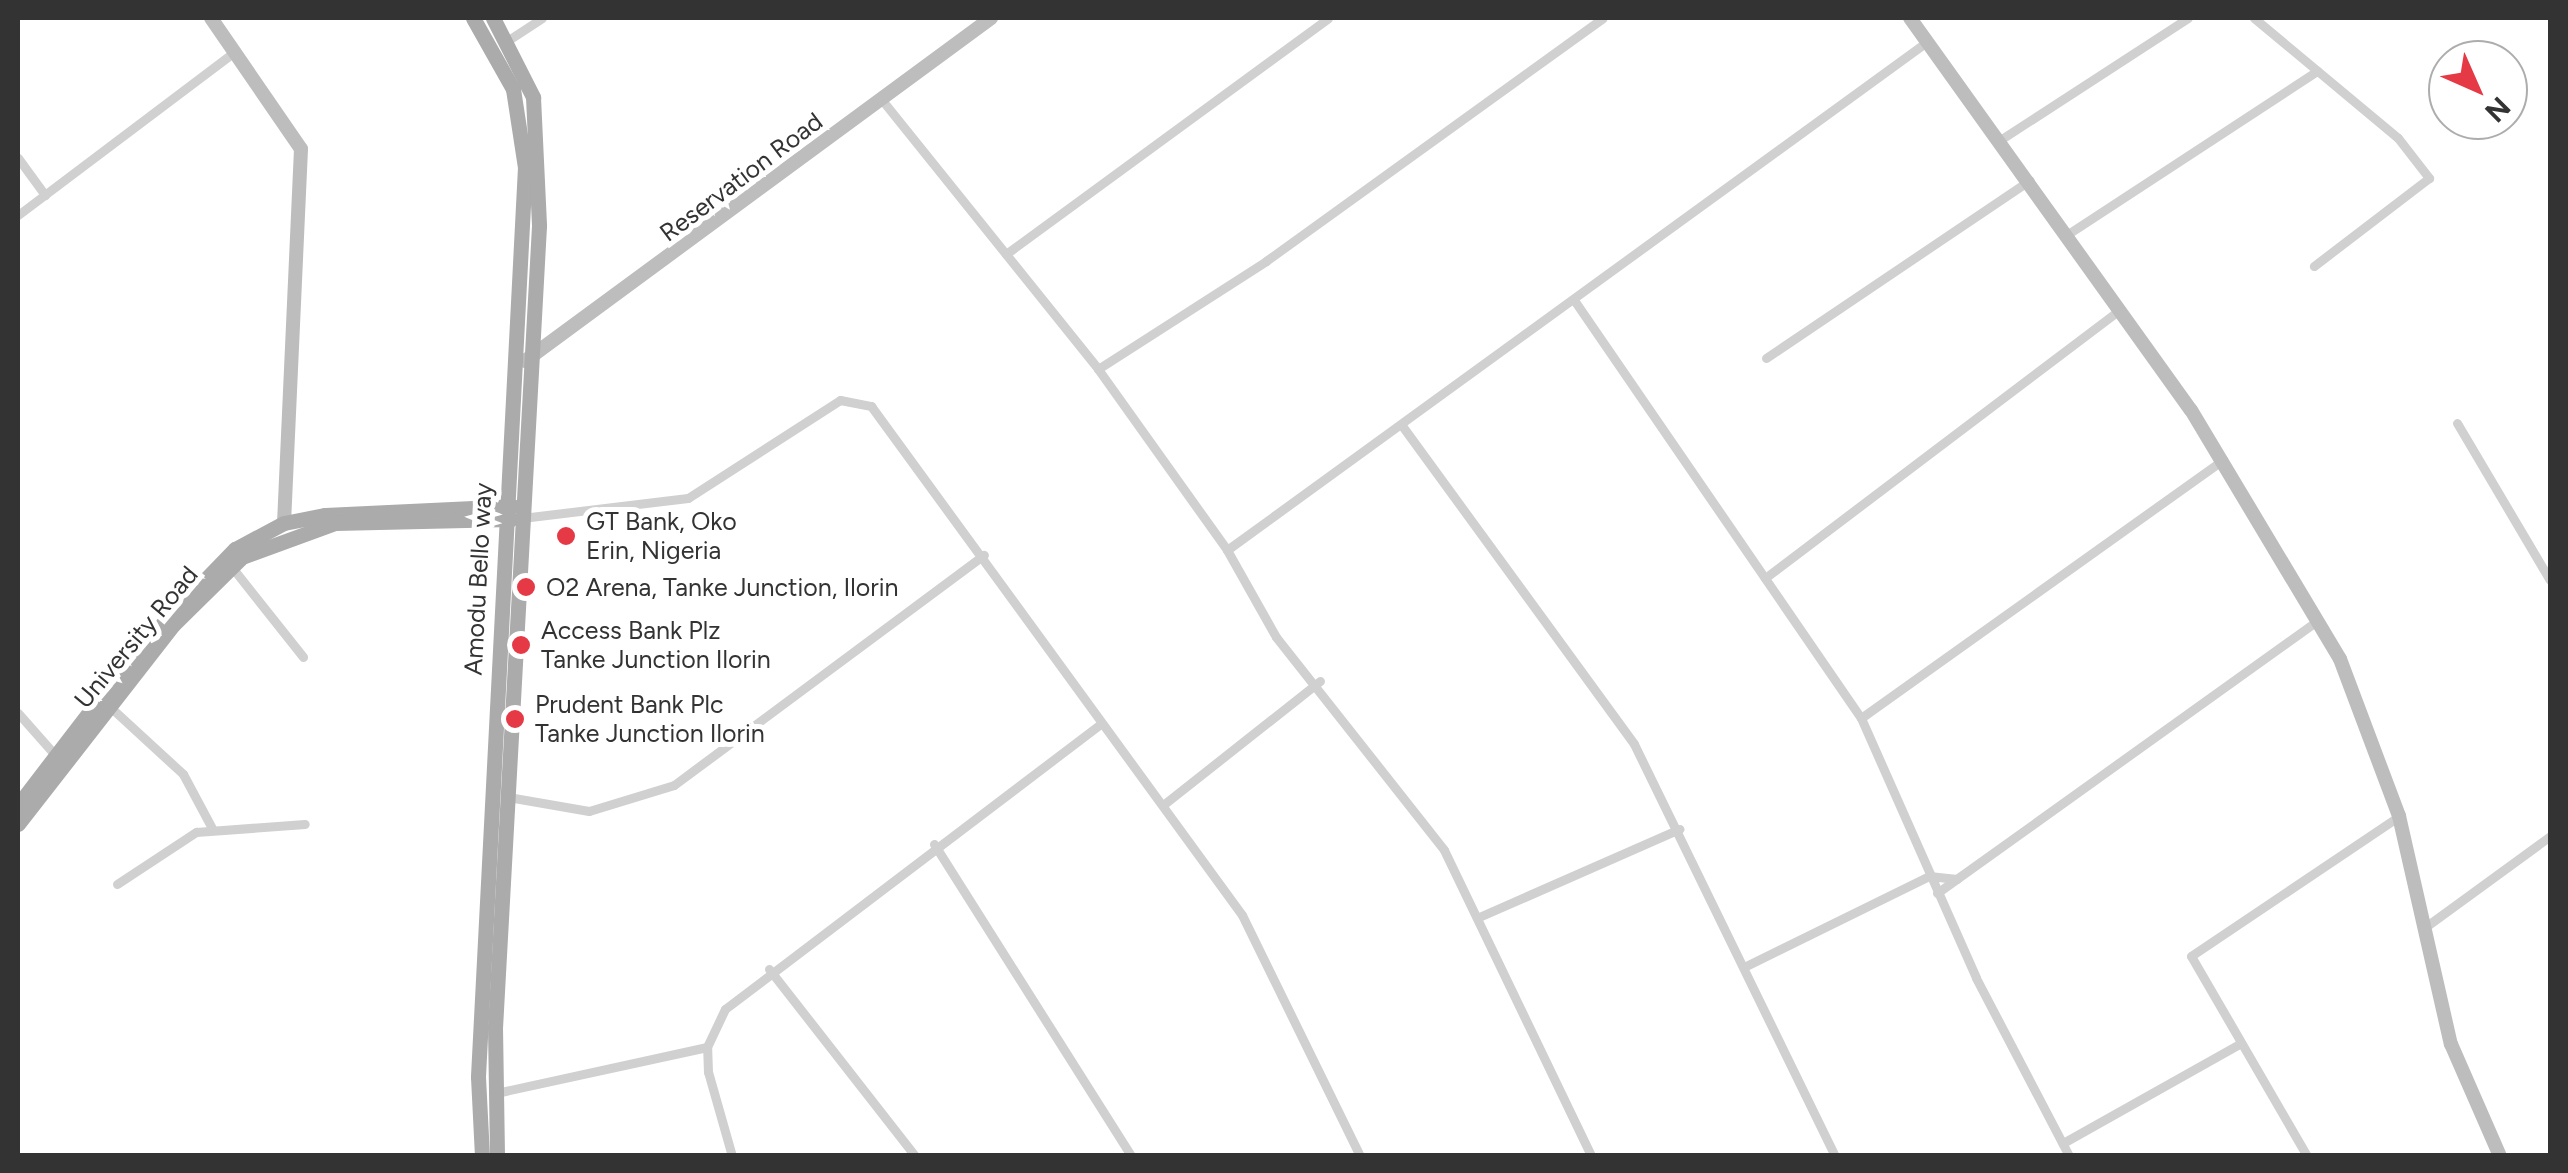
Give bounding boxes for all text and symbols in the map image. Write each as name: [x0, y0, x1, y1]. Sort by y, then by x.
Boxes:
north arrow: [2428, 40, 2528, 140]
text: N: [2478, 90, 2517, 129]
street label: Reservation Road: [654, 106, 828, 248]
street label: Amodu Bello way: [458, 482, 498, 676]
place label: GT Bank, Oko Erin, Nigeria: [586, 507, 737, 566]
marker: GT Bank, Oko Erin, Nigeria: [555, 525, 577, 547]
street label: University Road: [68, 560, 204, 714]
place label: O2 Arena, Tanke Junction, Ilorin: [546, 572, 899, 602]
marker: O2 Arena, Tanke Junction, Ilorin: [515, 576, 537, 598]
place label: Access Bank Plz Tanke Junction Ilorin: [541, 616, 771, 675]
marker: Access Bank Plz Tanke Junction Ilorin: [510, 634, 532, 656]
place label: Prudent Bank Plc Tanke Junction Ilorin: [535, 690, 765, 749]
marker: Prudent Bank Plc Tanke Junction Ilorin: [504, 708, 526, 730]

